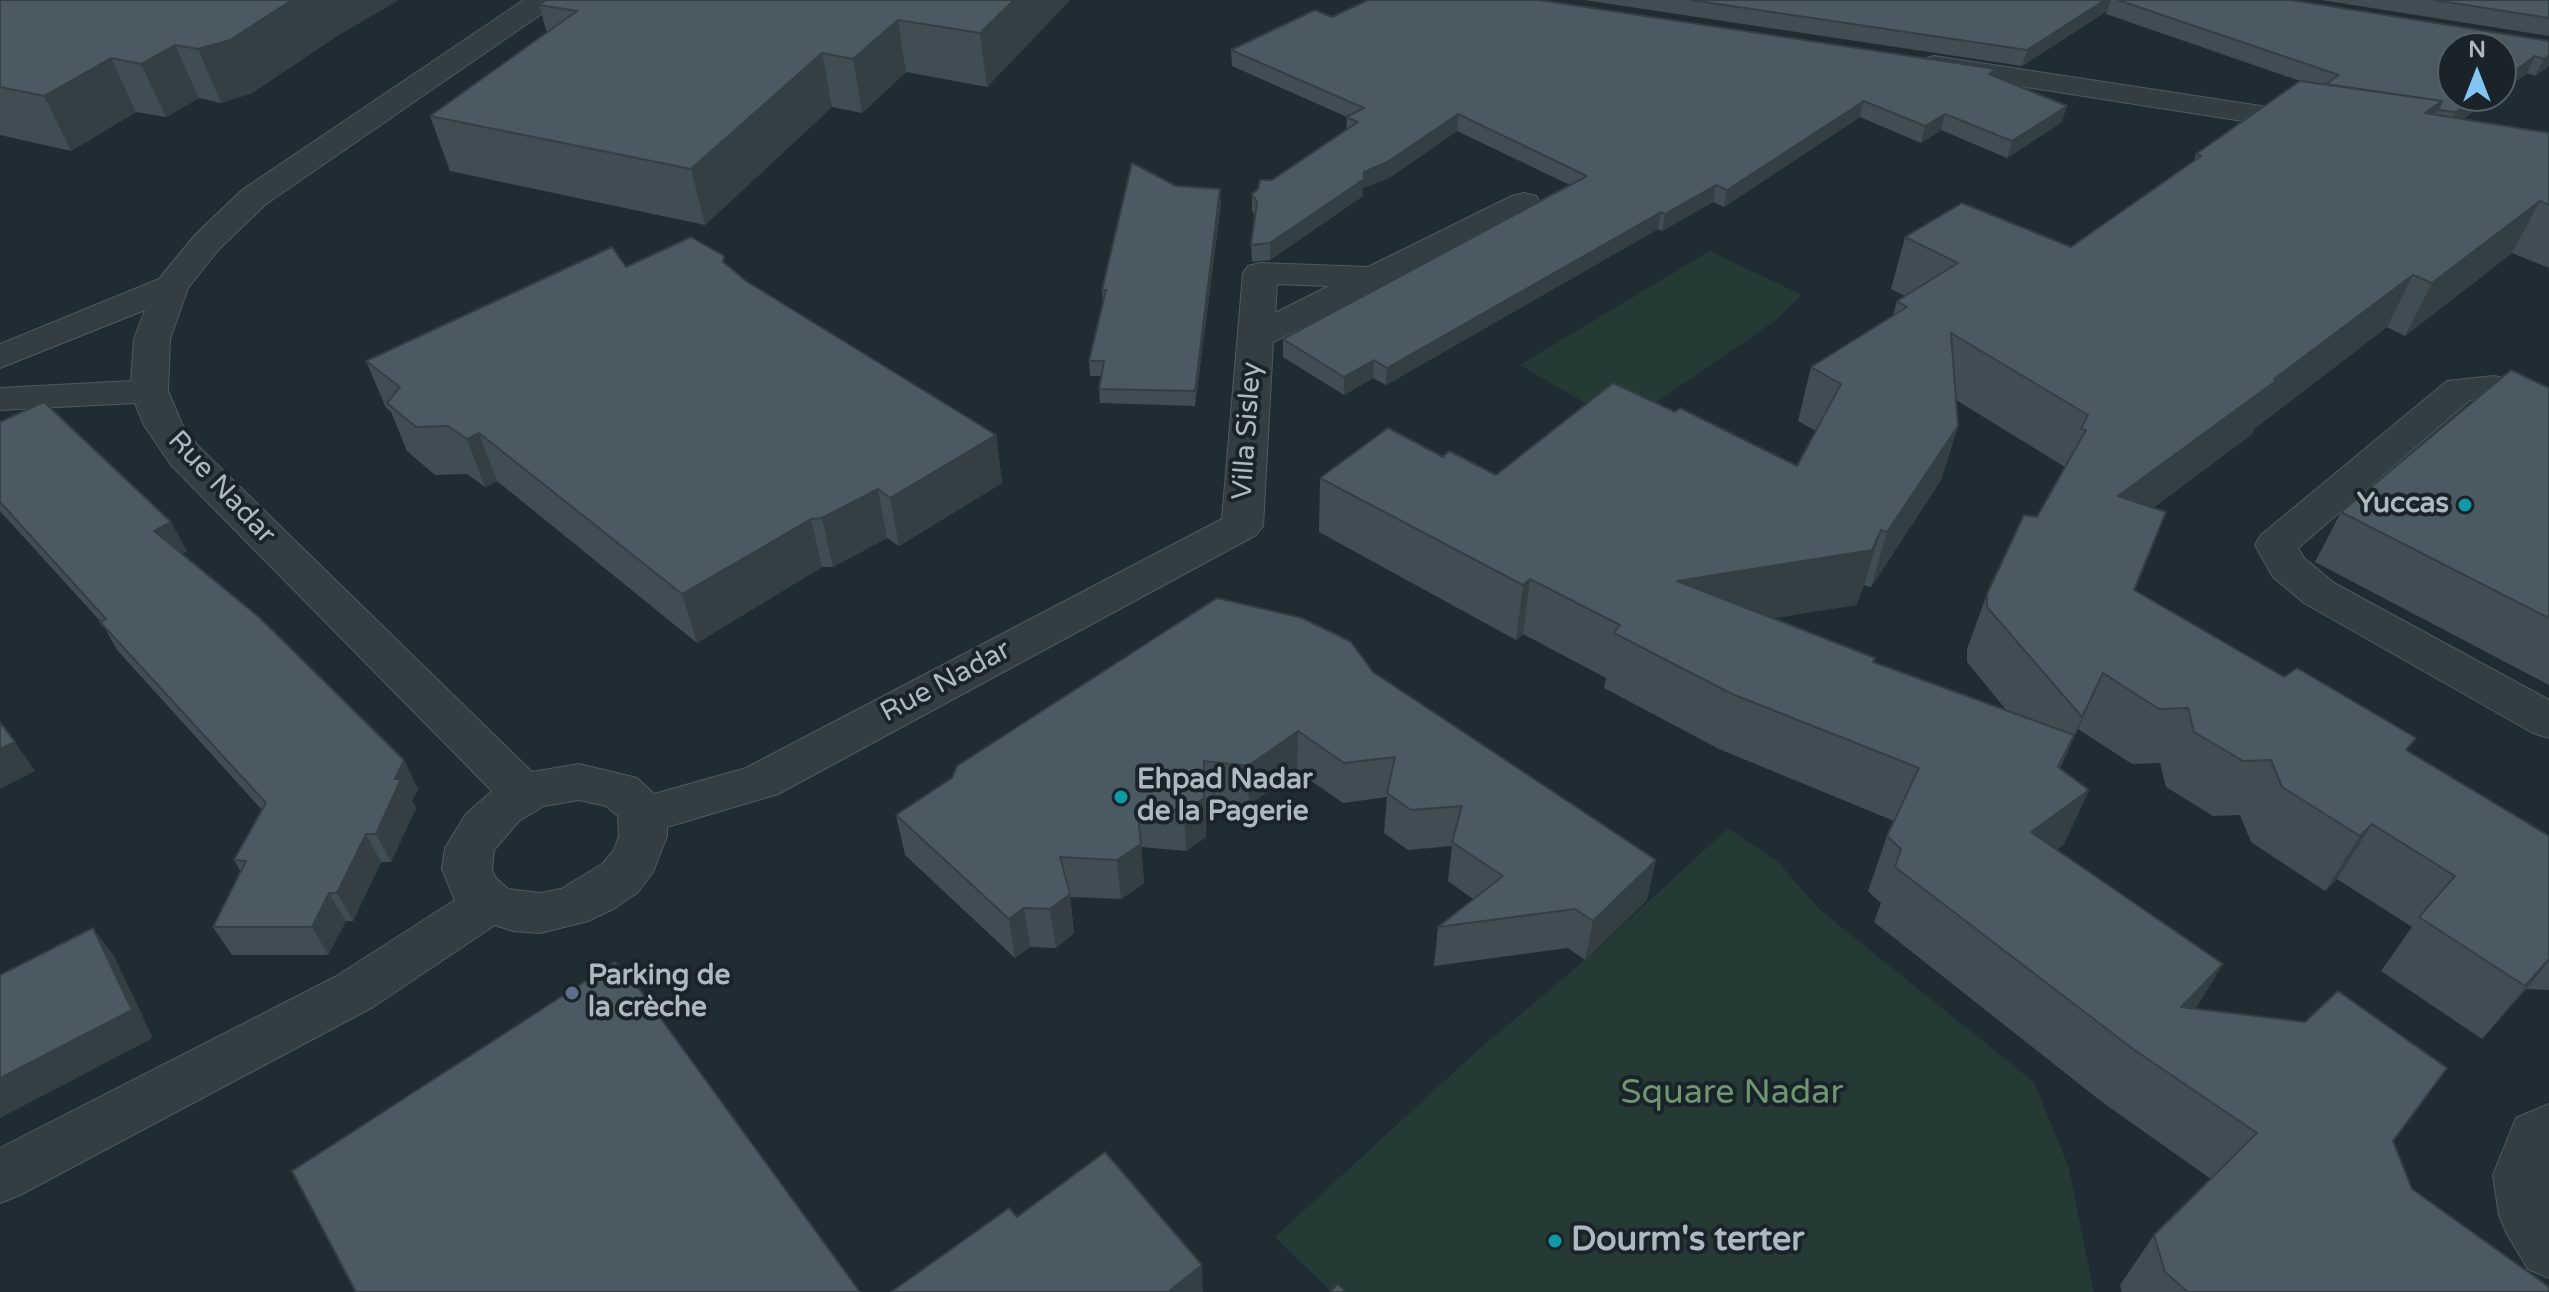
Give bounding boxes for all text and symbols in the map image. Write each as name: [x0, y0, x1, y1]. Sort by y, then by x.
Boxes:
north arrow: [2437, 32, 2517, 112]
text: N: [2468, 37, 2486, 63]
street label: Villa Sisley: [1226, 361, 1270, 501]
street label: Rue Nadar: [160, 424, 282, 552]
place label: Yuccas: [2357, 488, 2449, 522]
marker: Yuccas: [2456, 496, 2474, 514]
street label: Rue Nadar: [875, 634, 1017, 730]
place label: Ehpad Nadar de la Pagerie: [1137, 764, 1313, 830]
marker: Ehpad Nadar de la Pagerie: [1112, 788, 1130, 806]
place label: Parking de la crèche: [588, 960, 730, 1026]
marker: Parking de la crèche: [563, 984, 581, 1002]
park label: Square Nadar: [1621, 1074, 1843, 1114]
place label: Dourm's terter: [1571, 1221, 1804, 1261]
marker: Dourm's terter: [1546, 1232, 1564, 1250]

